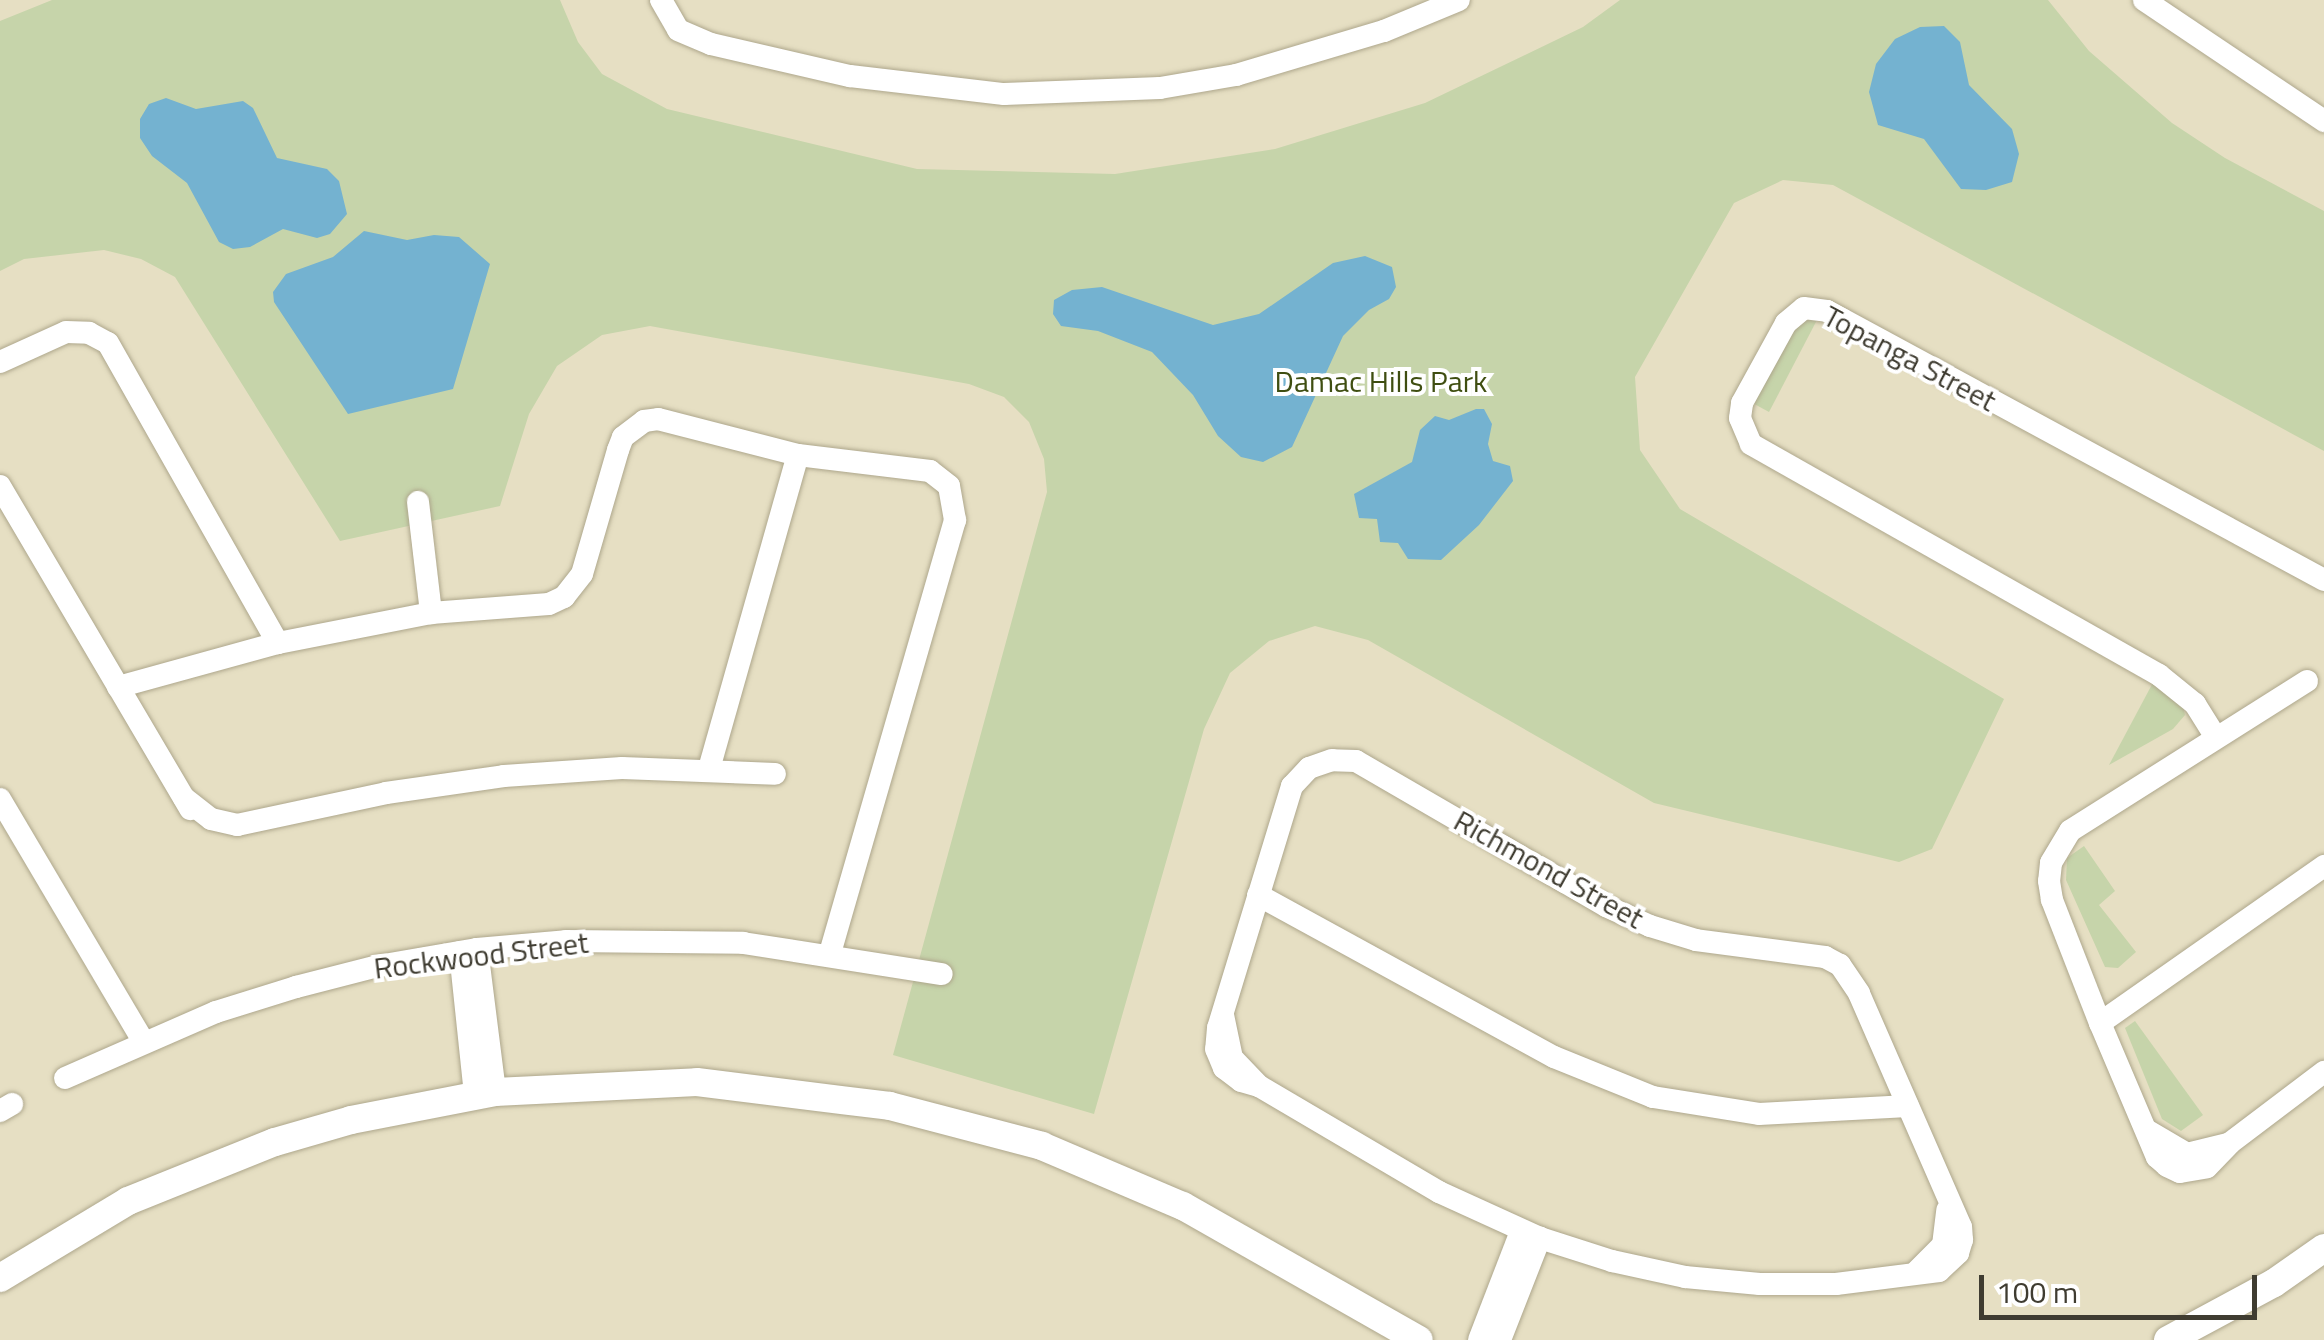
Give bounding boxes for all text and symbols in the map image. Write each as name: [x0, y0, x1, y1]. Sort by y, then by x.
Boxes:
street label: Topanga Street: [1818, 297, 2002, 419]
park label: Damac Hills Park: [1275, 363, 1487, 399]
street label: Richmond Street: [1448, 802, 1650, 936]
street label: Rockwood Street: [372, 924, 590, 986]
scale bar: [1984, 1255, 2262, 1317]
text: 100 m: [1996, 1269, 2078, 1315]

